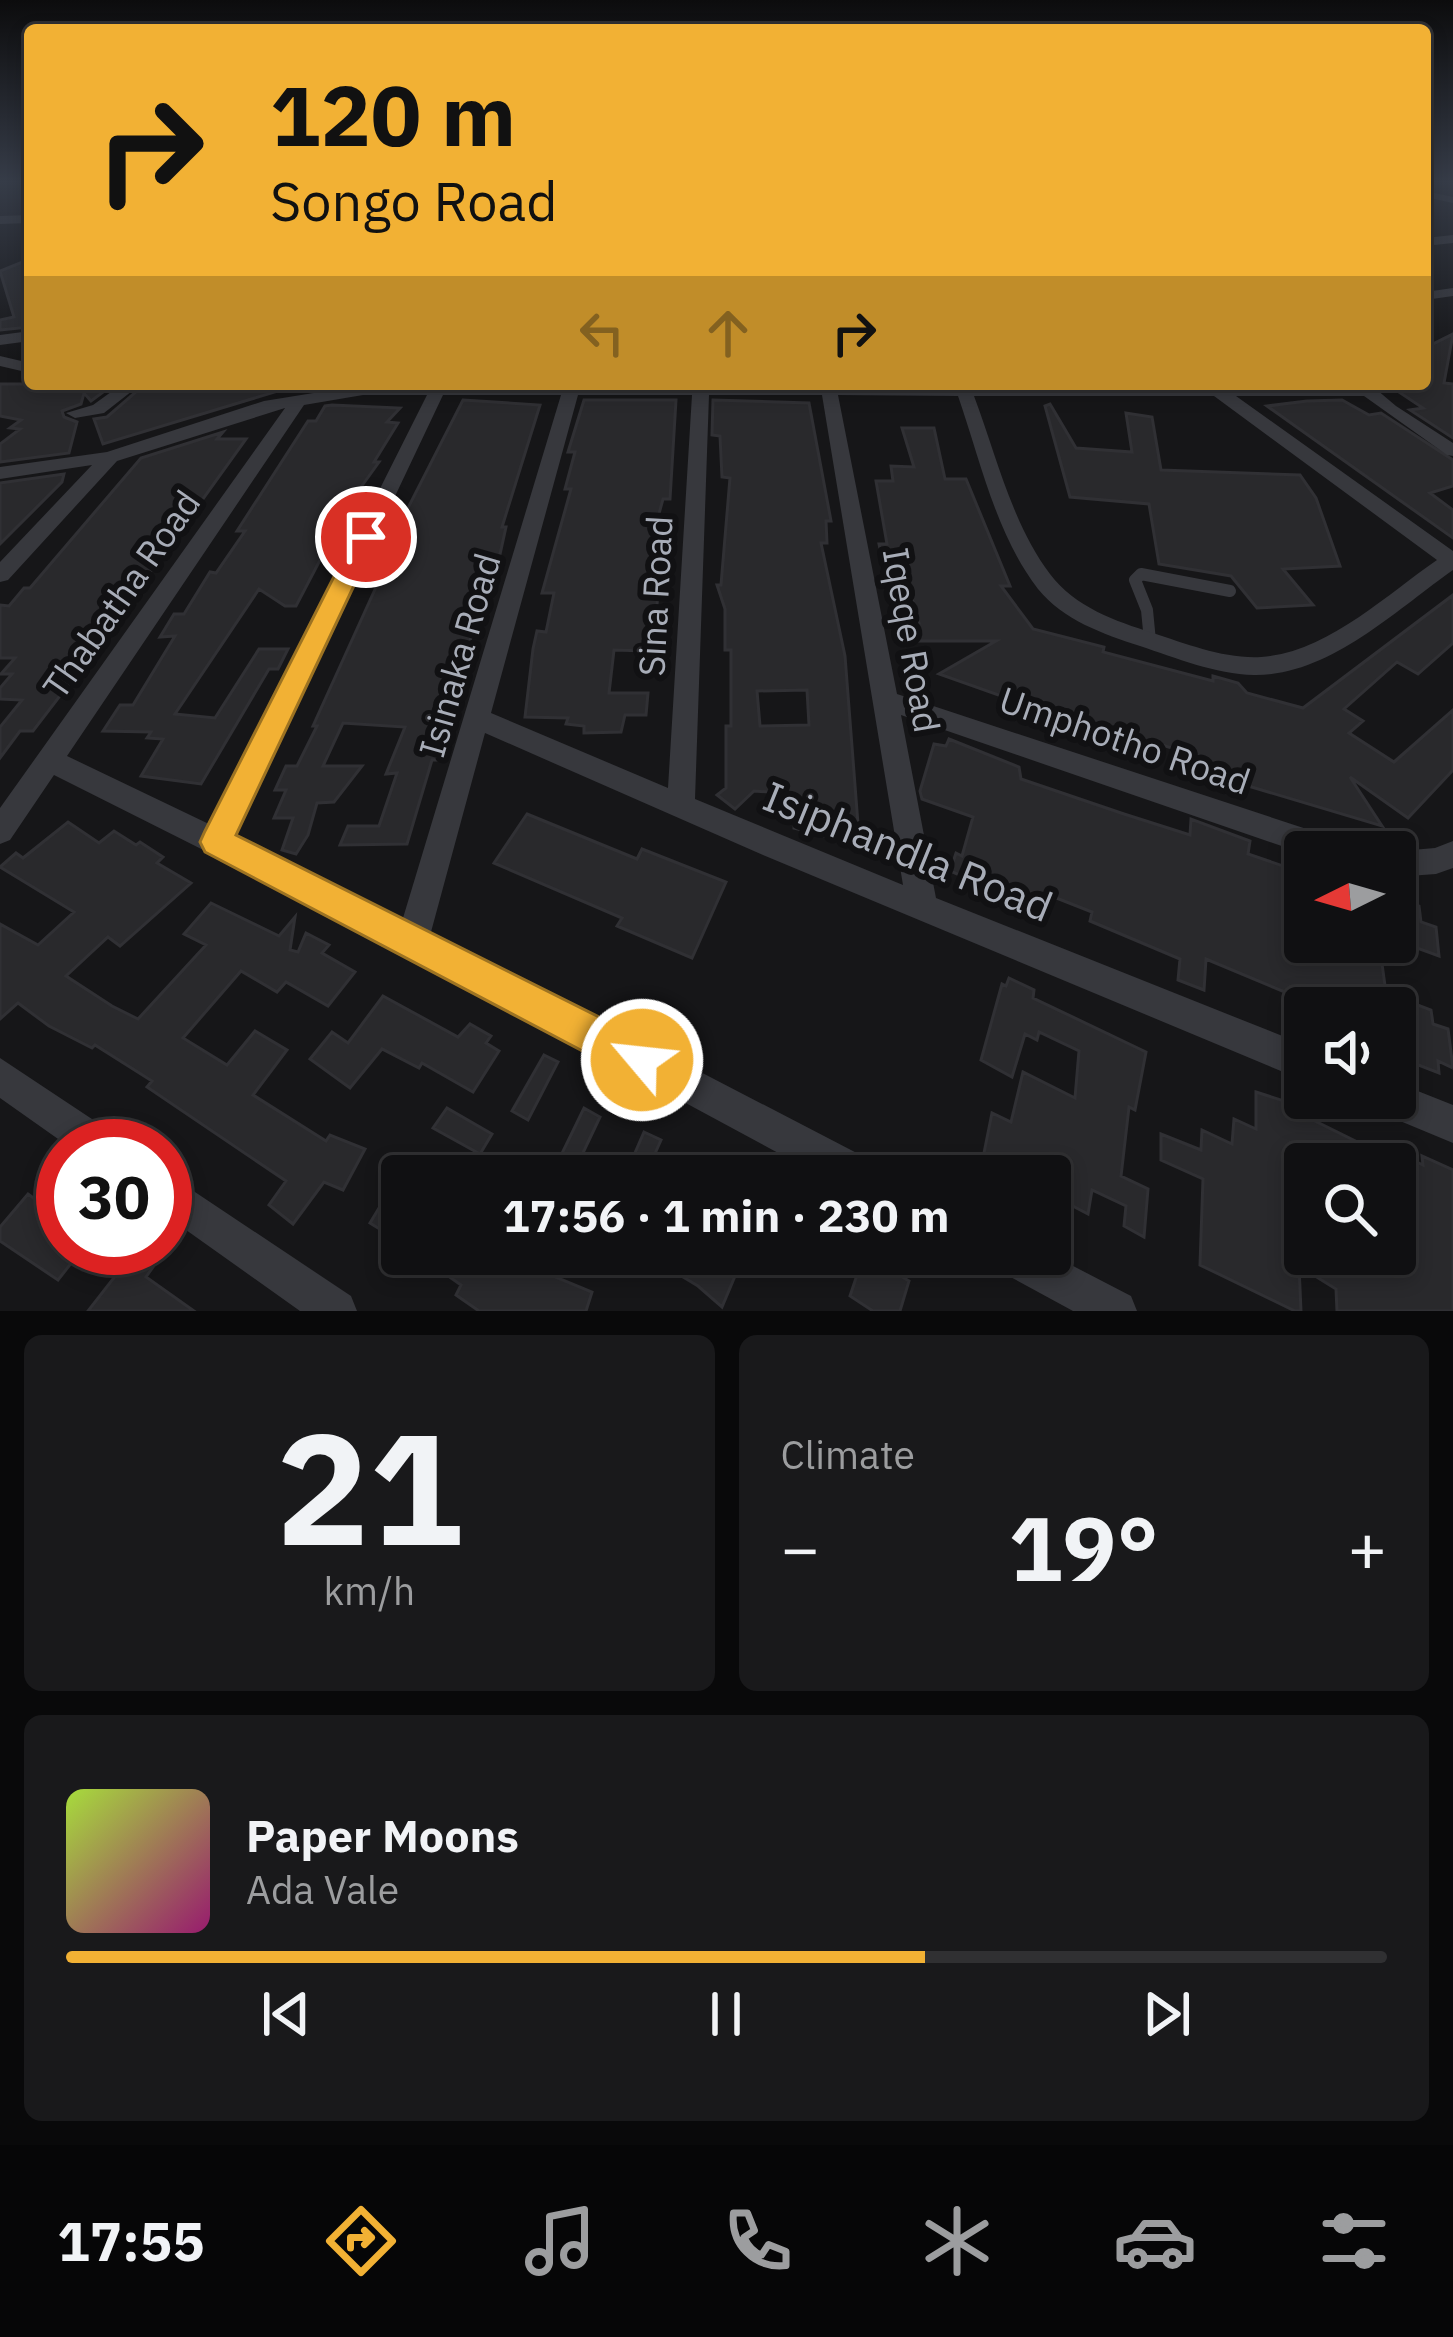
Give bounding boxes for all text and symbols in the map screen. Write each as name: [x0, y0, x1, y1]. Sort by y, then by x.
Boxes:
text: 120 m: [270, 60, 516, 169]
icon: right: [72, 72, 228, 228]
text: Songo Road: [270, 166, 558, 236]
icon: left: [569, 300, 635, 366]
icon: ahead: [695, 300, 761, 366]
icon: right: [821, 300, 887, 366]
street label: Thabatha Road: [32, 481, 210, 707]
pin: [315, 486, 417, 588]
icon: arrive: [333, 504, 399, 570]
street label: Sina Road: [627, 514, 683, 678]
street label: Iqeqe Road: [873, 544, 951, 736]
street label: Isinaka Road: [407, 548, 511, 762]
street label: Umphotho Road: [994, 675, 1256, 805]
street label: Isiphandla Road: [755, 768, 1061, 934]
north arrow: [1284, 831, 1416, 963]
map controls: [1284, 831, 1416, 1275]
button: sound: [1284, 987, 1416, 1119]
position arrow: [579, 997, 705, 1123]
speed limit sign: 30: [36, 1119, 192, 1275]
button: search: [1284, 1143, 1416, 1275]
text: 17:56 · 1 min · 230 m: [503, 1186, 949, 1244]
text: 21: [276, 1385, 463, 1588]
text: Climate: [781, 1429, 915, 1480]
text: 19°: [1009, 1489, 1159, 1606]
text: −: [781, 1504, 820, 1590]
text: +: [1347, 1504, 1387, 1590]
text: km/h: [323, 1565, 415, 1616]
text: Paper Moons: [246, 1806, 519, 1864]
text: Ada Vale: [246, 1864, 399, 1915]
icon: previous: [253, 1981, 319, 2047]
icon: pause: [693, 1981, 759, 2047]
icon: next: [1134, 1981, 1200, 2047]
icon: directions: [319, 2199, 403, 2283]
icon: music: [518, 2199, 602, 2283]
icon: phone: [716, 2199, 800, 2283]
icon: climate: [915, 2199, 999, 2283]
icon: car: [1113, 2199, 1197, 2283]
icon: filters: [1312, 2199, 1396, 2283]
text: 17:55: [57, 2206, 205, 2276]

